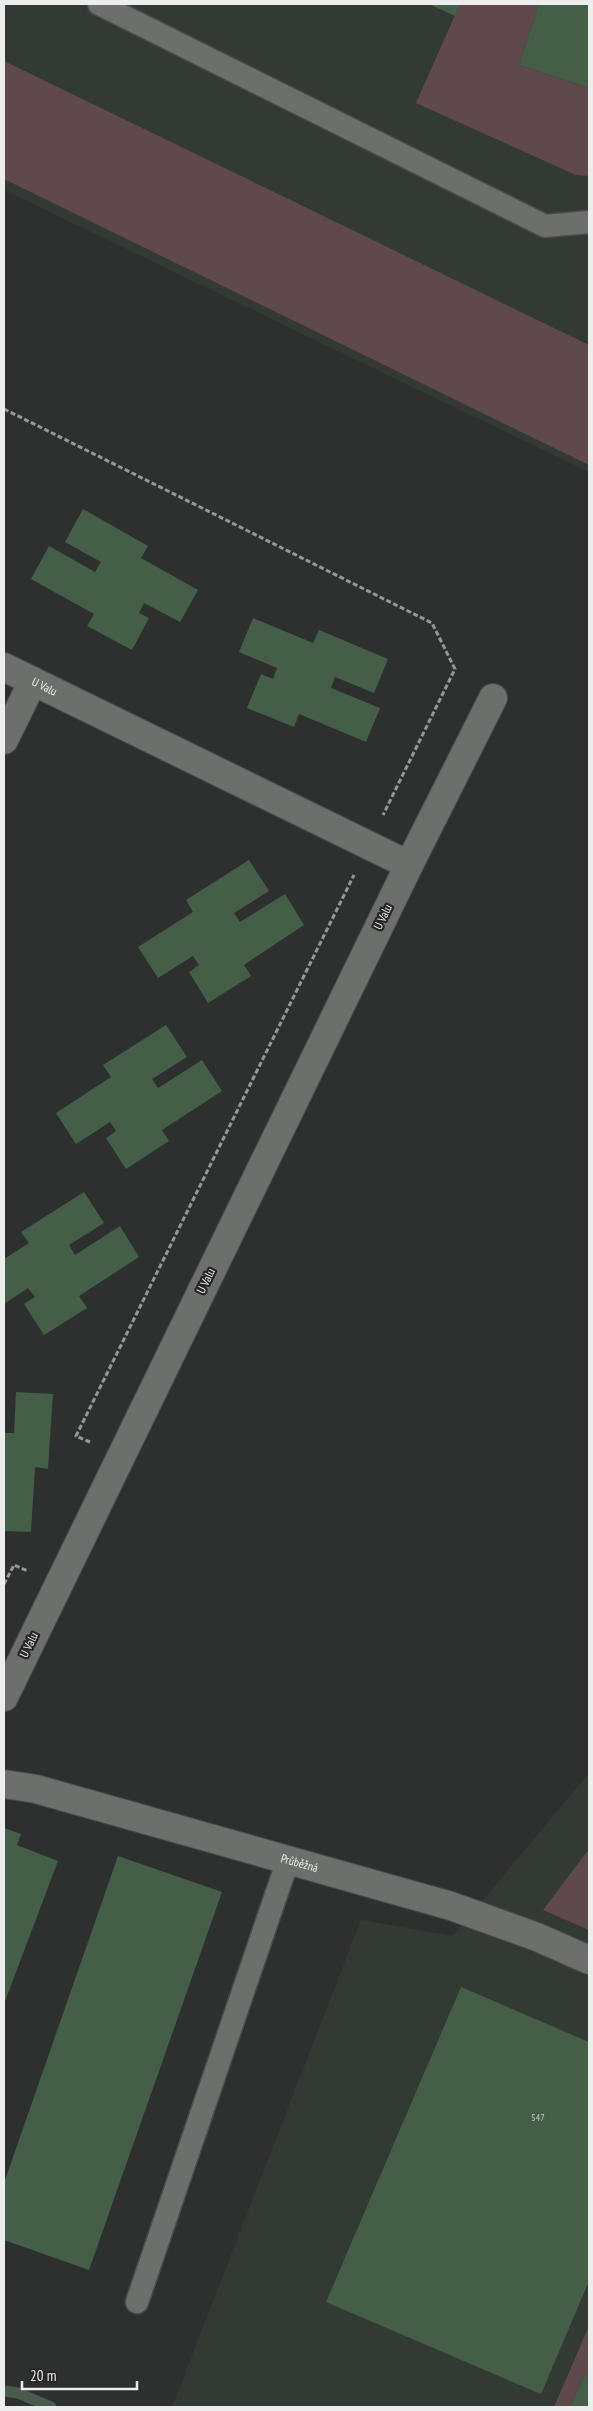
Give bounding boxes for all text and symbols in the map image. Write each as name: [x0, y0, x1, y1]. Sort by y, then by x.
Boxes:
street label: U Valu: [29, 674, 60, 699]
street label: U Valu: [370, 902, 395, 932]
street label: U Valu: [193, 1266, 218, 1296]
street label: U Valu: [16, 1630, 41, 1660]
street label: Průběžná: [279, 1850, 320, 1875]
house number: 547: [531, 2111, 545, 2124]
scale bar: [22, 2358, 138, 2390]
text: 20 m: [30, 2366, 56, 2385]

